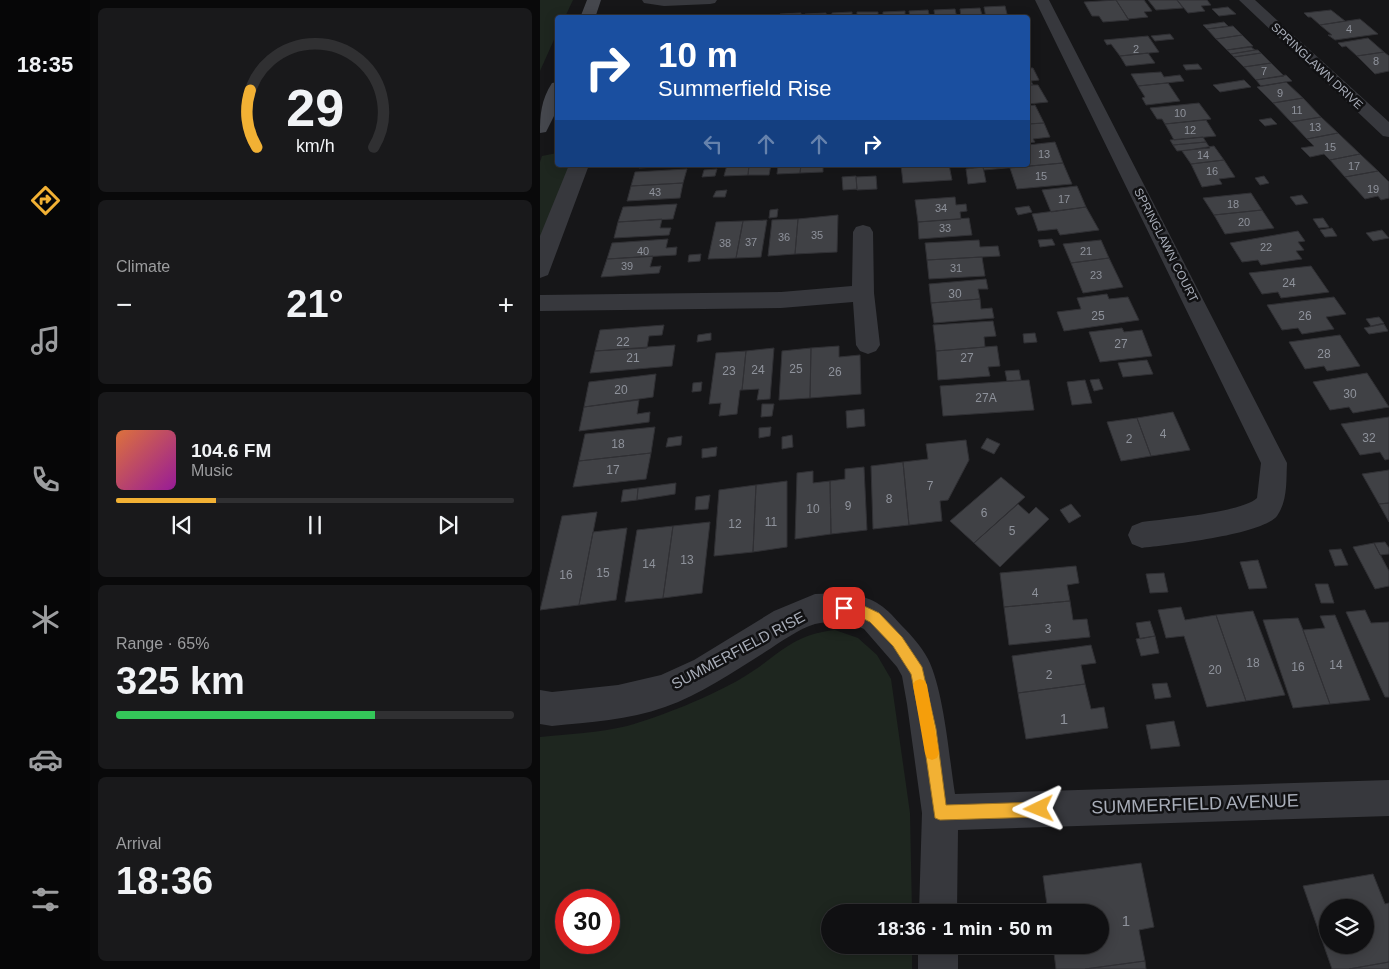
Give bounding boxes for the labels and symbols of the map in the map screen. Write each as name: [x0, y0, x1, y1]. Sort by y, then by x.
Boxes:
street label: SPRINGLAWN DRIVE: [1268, 20, 1366, 112]
house number: 4: [1346, 23, 1352, 35]
house number: 2: [1133, 43, 1139, 55]
house number: 8: [1373, 55, 1379, 67]
house number: 7: [1261, 65, 1267, 77]
house number: 9: [1277, 87, 1283, 99]
house number: 11: [1291, 104, 1303, 116]
house number: 10: [1174, 107, 1186, 119]
house number: 13: [1309, 121, 1321, 133]
house number: 12: [1184, 124, 1196, 136]
house number: 15: [1324, 141, 1336, 153]
house number: 13: [1038, 148, 1050, 160]
house number: 14: [1197, 149, 1209, 161]
house number: 17: [1348, 160, 1360, 172]
house number: 16: [1206, 165, 1218, 177]
house number: 15: [1035, 170, 1047, 182]
house number: 19: [1367, 183, 1379, 195]
house number: 43: [649, 186, 661, 198]
street label: SPRINGLAWN COURT: [1131, 186, 1201, 305]
house number: 17: [1058, 193, 1070, 205]
house number: 18: [1227, 198, 1239, 210]
house number: 34: [935, 202, 947, 214]
house number: 20: [1238, 216, 1250, 228]
house number: 33: [939, 222, 951, 234]
house number: 35: [811, 229, 823, 241]
house number: 36: [778, 231, 790, 243]
house number: 37: [745, 236, 757, 248]
house number: 38: [719, 237, 731, 249]
house number: 22: [1260, 241, 1272, 253]
house number: 40: [637, 245, 649, 257]
house number: 21: [1080, 245, 1092, 257]
house number: 39: [621, 260, 633, 272]
house number: 31: [950, 262, 962, 274]
house number: 23: [1090, 269, 1102, 281]
house number: 24: [1282, 276, 1296, 290]
house number: 30: [948, 287, 962, 301]
house number: 25: [1091, 309, 1105, 323]
house number: 26: [1298, 309, 1312, 323]
house number: 22: [616, 335, 630, 349]
house number: 27: [1114, 337, 1128, 351]
house number: 28: [1317, 347, 1331, 361]
house number: 21: [626, 351, 640, 365]
house number: 27: [960, 351, 974, 365]
house number: 25: [789, 362, 803, 376]
house number: 24: [751, 363, 765, 377]
house number: 23: [722, 364, 736, 378]
house number: 26: [828, 365, 842, 379]
house number: 20: [614, 383, 628, 397]
house number: 30: [1343, 387, 1357, 401]
house number: 27A: [975, 391, 997, 405]
house number: 4: [1160, 427, 1167, 441]
house number: 32: [1362, 431, 1376, 445]
house number: 2: [1126, 432, 1133, 446]
house number: 18: [611, 437, 625, 451]
house number: 17: [606, 463, 620, 477]
house number: 7: [927, 479, 934, 493]
house number: 8: [886, 492, 893, 506]
house number: 9: [845, 499, 852, 513]
house number: 10: [806, 502, 820, 516]
house number: 6: [981, 506, 988, 520]
house number: 11: [765, 515, 778, 529]
house number: 12: [728, 517, 742, 531]
house number: 5: [1009, 524, 1016, 538]
house number: 13: [680, 553, 694, 567]
house number: 14: [642, 557, 656, 571]
house number: 15: [596, 566, 610, 580]
house number: 16: [559, 568, 573, 582]
house number: 4: [1032, 586, 1039, 600]
pin: [823, 587, 865, 629]
street label: SUMMERFIELD RISE: [669, 608, 807, 692]
house number: 3: [1045, 622, 1052, 636]
house number: 18: [1246, 656, 1260, 670]
house number: 14: [1329, 658, 1343, 672]
house number: 16: [1291, 660, 1305, 674]
house number: 20: [1208, 663, 1222, 677]
house number: 2: [1046, 668, 1053, 682]
house number: 1: [1060, 710, 1068, 727]
position arrow: [1012, 782, 1064, 834]
street label: SUMMERFIELD AVENUE: [1091, 790, 1299, 818]
speed limit sign: 30: [555, 889, 620, 954]
house number: 1: [1122, 912, 1130, 929]

